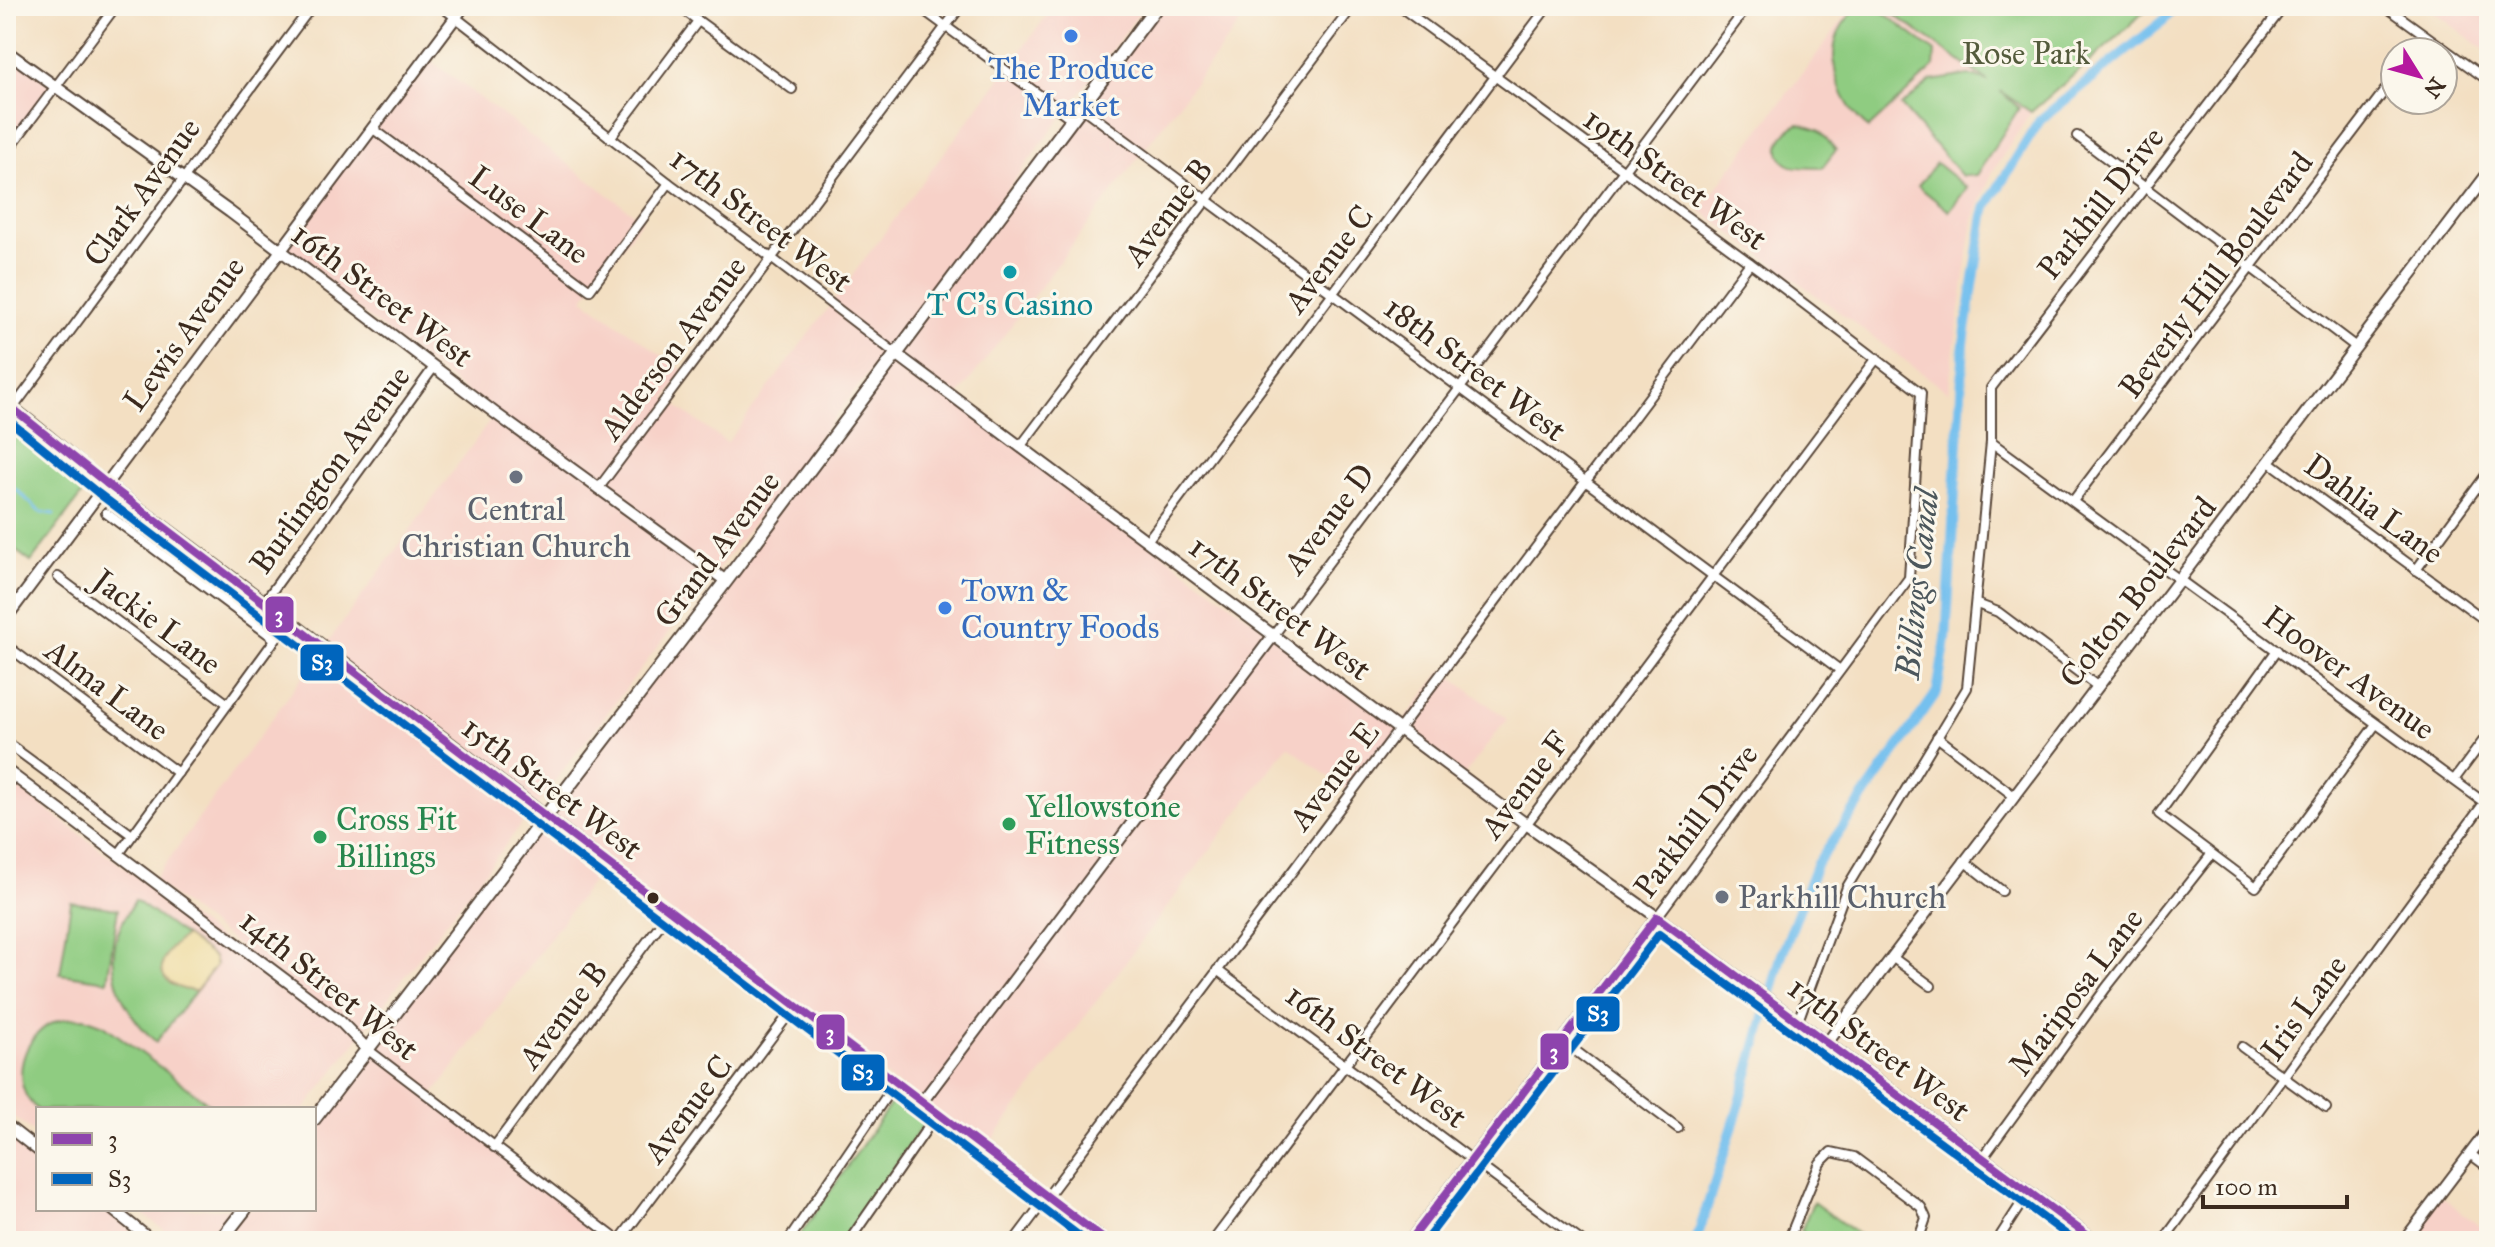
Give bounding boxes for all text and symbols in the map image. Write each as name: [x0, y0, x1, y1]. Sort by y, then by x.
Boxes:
marker: The Produce Market: [1062, 27, 1080, 45]
park label: Rose Park: [1962, 34, 2090, 73]
north arrow: [2379, 36, 2459, 116]
place label: The Produce Market: [988, 49, 1154, 125]
text: N: [2418, 72, 2451, 104]
street label: 19th Street West: [1576, 99, 1774, 259]
street label: Clark Avenue: [75, 110, 209, 274]
street label: Parkhill Drive: [2029, 119, 2173, 287]
street label: 17th Street West: [662, 139, 860, 301]
street label: Beverly Hill Boulevard: [2111, 144, 2321, 406]
street label: Avenue B: [1114, 151, 1221, 275]
street label: Luse Lane: [461, 157, 597, 273]
street label: Avenue C: [1275, 197, 1382, 322]
street label: 16th Street West: [284, 214, 480, 376]
street label: Alderson Avenue: [590, 248, 755, 449]
street label: Lewis Avenue: [115, 249, 253, 419]
marker: T C's Casino: [1001, 263, 1019, 281]
place label: T C's Casino: [927, 285, 1093, 324]
street label: 18th Street West: [1376, 288, 1574, 450]
street label: Burlington Avenue: [241, 358, 419, 582]
street label: Dahlia Lane: [2297, 446, 2451, 572]
street label: Avenue D: [1274, 456, 1383, 584]
street label: Grand Avenue: [646, 463, 788, 635]
marker: Central Christian Church: [507, 468, 525, 486]
water label: Billings Canal: [1886, 484, 1948, 683]
street label: Colton Boulevard: [2051, 489, 2225, 695]
place label: Central Christian Church: [401, 490, 631, 566]
street label: 17th Street West: [1181, 527, 1379, 689]
street label: Jackie Lane: [83, 559, 229, 683]
place label: Town & Country Foods: [961, 571, 1159, 647]
line badge: 3: [264, 595, 295, 634]
street label: Hoover Avenue: [2255, 598, 2443, 748]
marker: Town & Country Foods: [936, 599, 954, 617]
text: 3: [275, 601, 283, 628]
street label: Alma Lane: [36, 630, 177, 749]
line badge: S3: [299, 643, 345, 682]
text: S3: [311, 649, 333, 676]
street label: 15th Street West: [454, 708, 650, 868]
street label: Avenue E: [1279, 714, 1387, 840]
street label: Avenue F: [1471, 724, 1578, 848]
street label: Parkhill Drive: [1625, 736, 1767, 906]
place label: Yellowstone Fitness: [1025, 787, 1181, 863]
place label: Cross Fit Billings: [336, 800, 457, 876]
marker: Yellowstone Fitness: [1000, 815, 1018, 833]
marker: Cross Fit Billings: [311, 828, 329, 846]
place label: Parkhill Church: [1738, 878, 1946, 917]
marker: Parkhill Church: [1713, 888, 1731, 906]
unlabelled marker: [645, 890, 661, 906]
street label: 14th Street West: [232, 901, 426, 1069]
street label: Mariposa Lane: [2000, 901, 2152, 1083]
street label: Iris Lane: [2253, 948, 2355, 1068]
street label: Avenue B: [509, 954, 616, 1078]
street label: 17th Street West: [1780, 968, 1978, 1130]
street label: 16th Street West: [1278, 975, 1474, 1137]
line badge: S3: [1575, 995, 1621, 1033]
text: S3: [1587, 1000, 1609, 1027]
line badge: 3: [815, 1013, 846, 1051]
text: 3: [826, 1019, 834, 1046]
line badge: 3: [1539, 1032, 1570, 1071]
text: 3: [1550, 1038, 1558, 1065]
street label: Avenue C: [634, 1047, 741, 1172]
line badge: S3: [840, 1053, 886, 1092]
text: S3: [852, 1059, 874, 1086]
legend: [36, 1107, 316, 1211]
text: 3: [108, 1124, 118, 1154]
scale bar: [2203, 1159, 2347, 1209]
text: S3: [108, 1164, 131, 1194]
text: 100 m: [2215, 1172, 2278, 1202]

